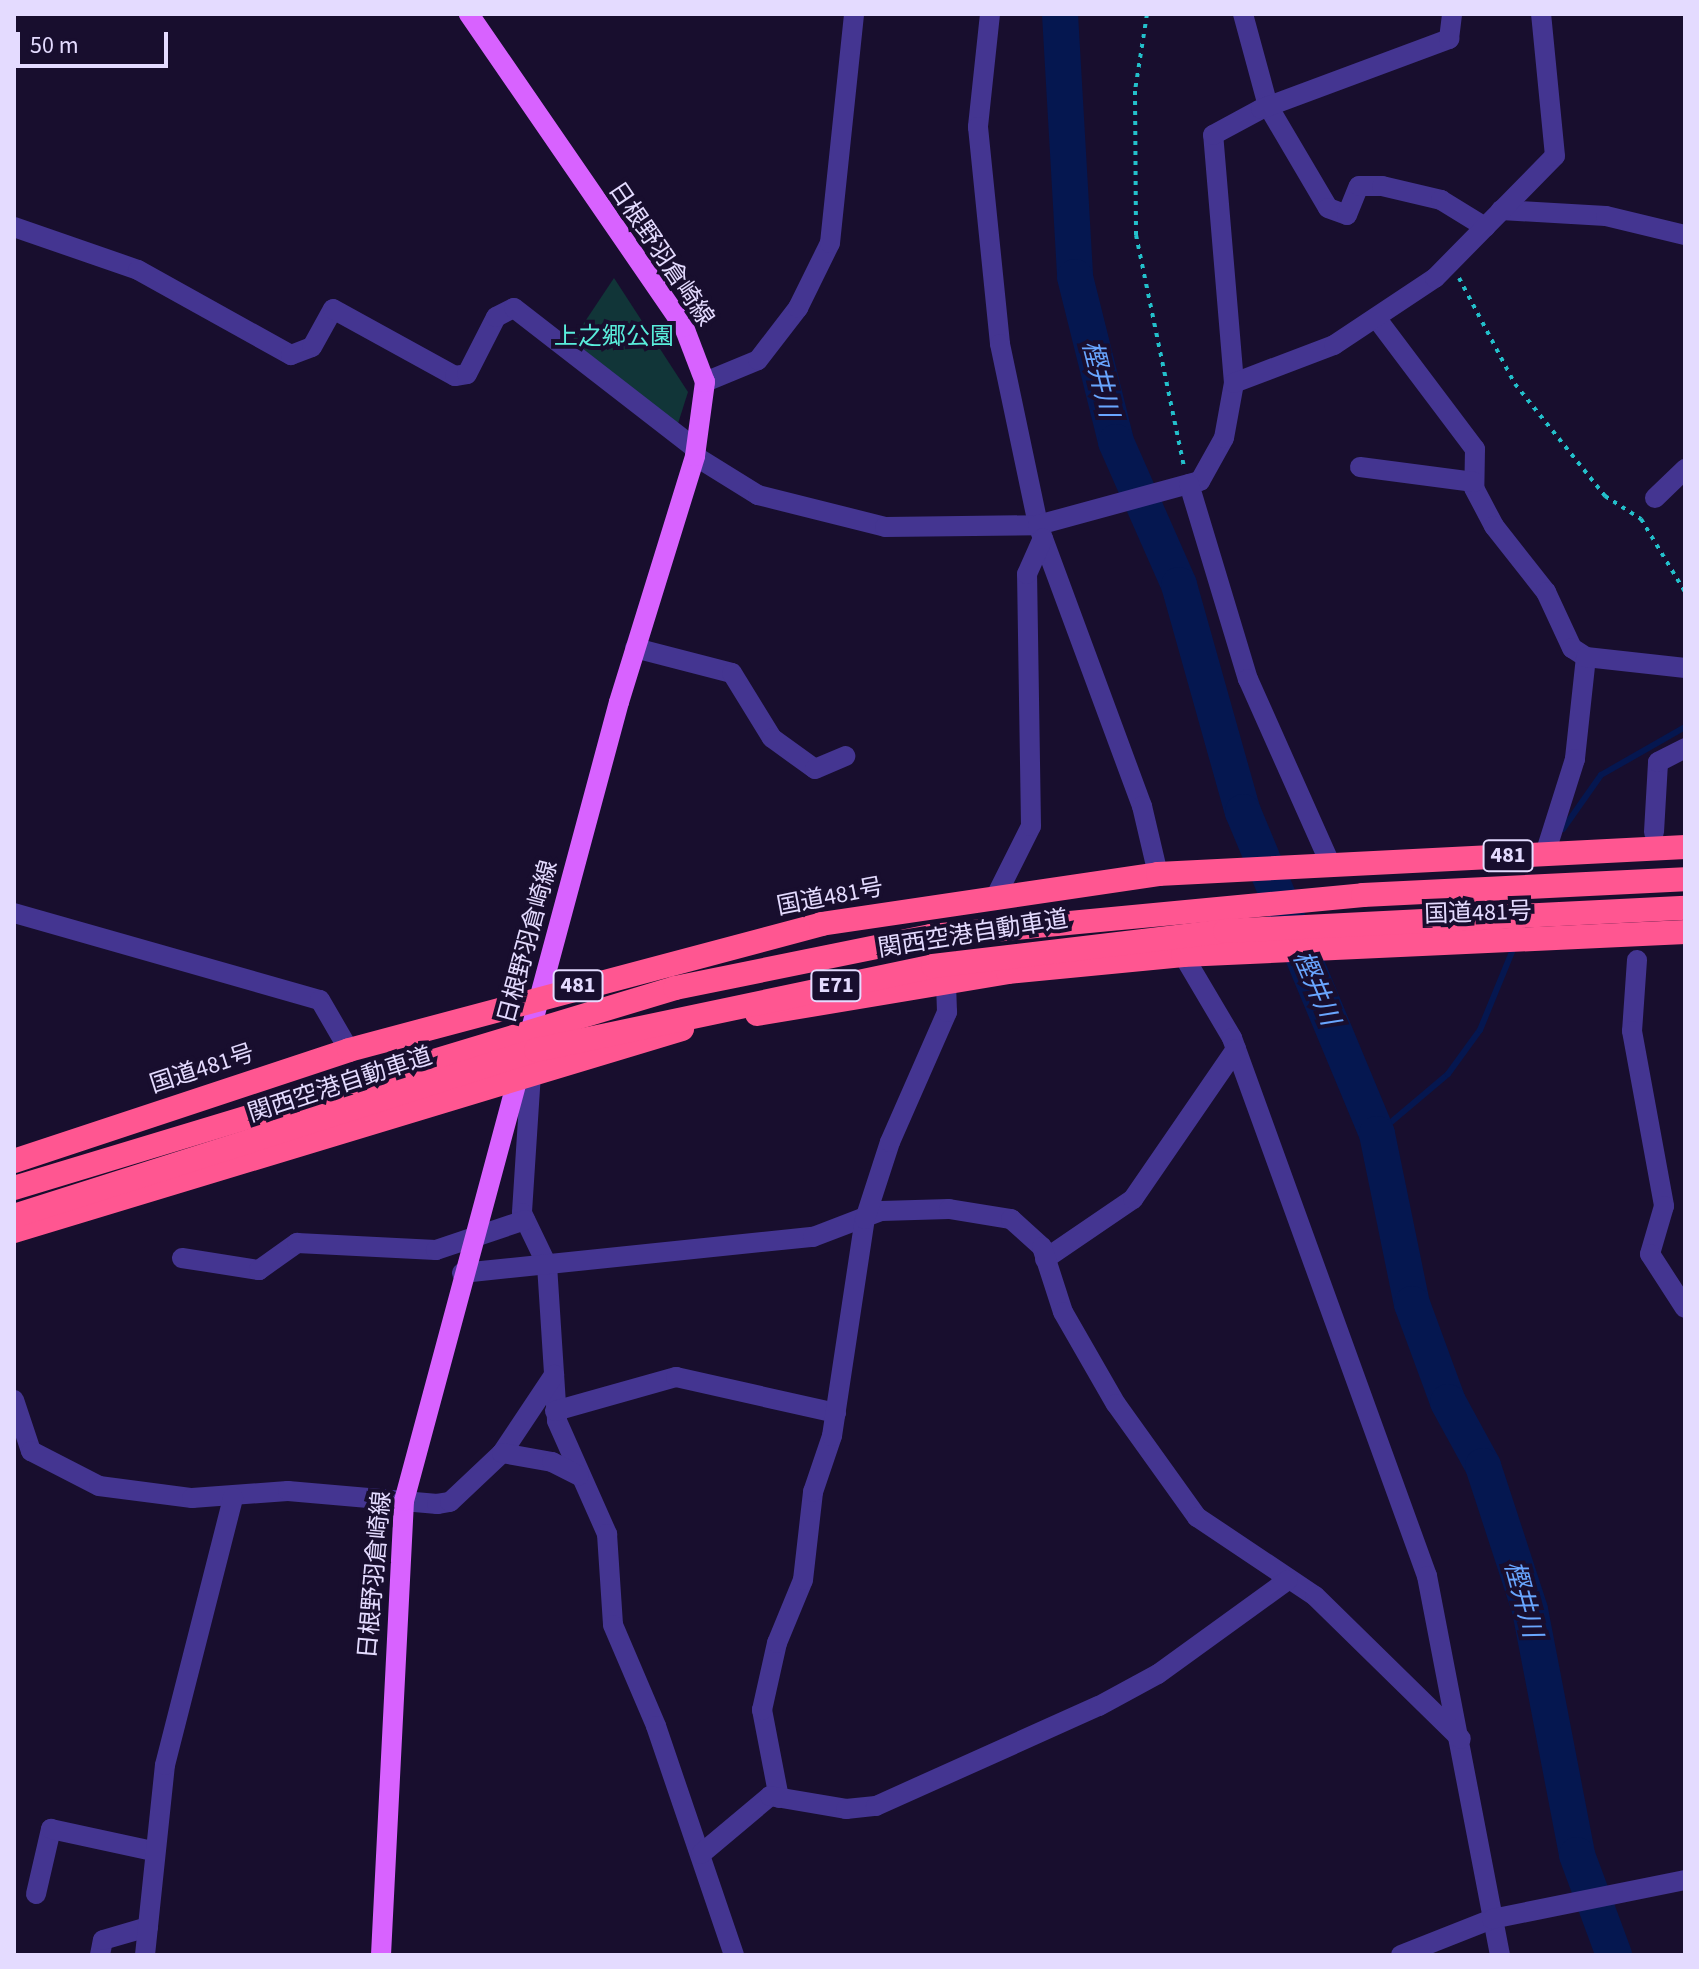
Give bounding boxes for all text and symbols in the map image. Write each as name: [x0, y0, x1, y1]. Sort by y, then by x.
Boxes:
scale bar: [20, 16, 172, 66]
text: 50 m: [30, 28, 79, 63]
street label: 日根野羽倉崎線: [602, 176, 720, 332]
park label: 上之郷公園: [554, 323, 674, 351]
water label: 樫井川: [1075, 337, 1125, 421]
road number: 481: [1482, 838, 1534, 874]
street label: 日根野羽倉崎線: [492, 857, 564, 1027]
street label: 国道481号: [774, 873, 886, 921]
street label: 国道481号: [1424, 897, 1532, 929]
street label: 関西空港自動車道: [876, 905, 1070, 963]
water label: 樫井川: [1286, 946, 1346, 1030]
road number: 481: [552, 968, 604, 1004]
road number: E71: [810, 968, 862, 1004]
street label: 国道481号: [146, 1039, 258, 1099]
street label: 関西空港自動車道: [244, 1042, 436, 1128]
street label: 日根野羽倉崎線: [353, 1490, 397, 1660]
water label: 樫井川: [1498, 1557, 1548, 1641]

